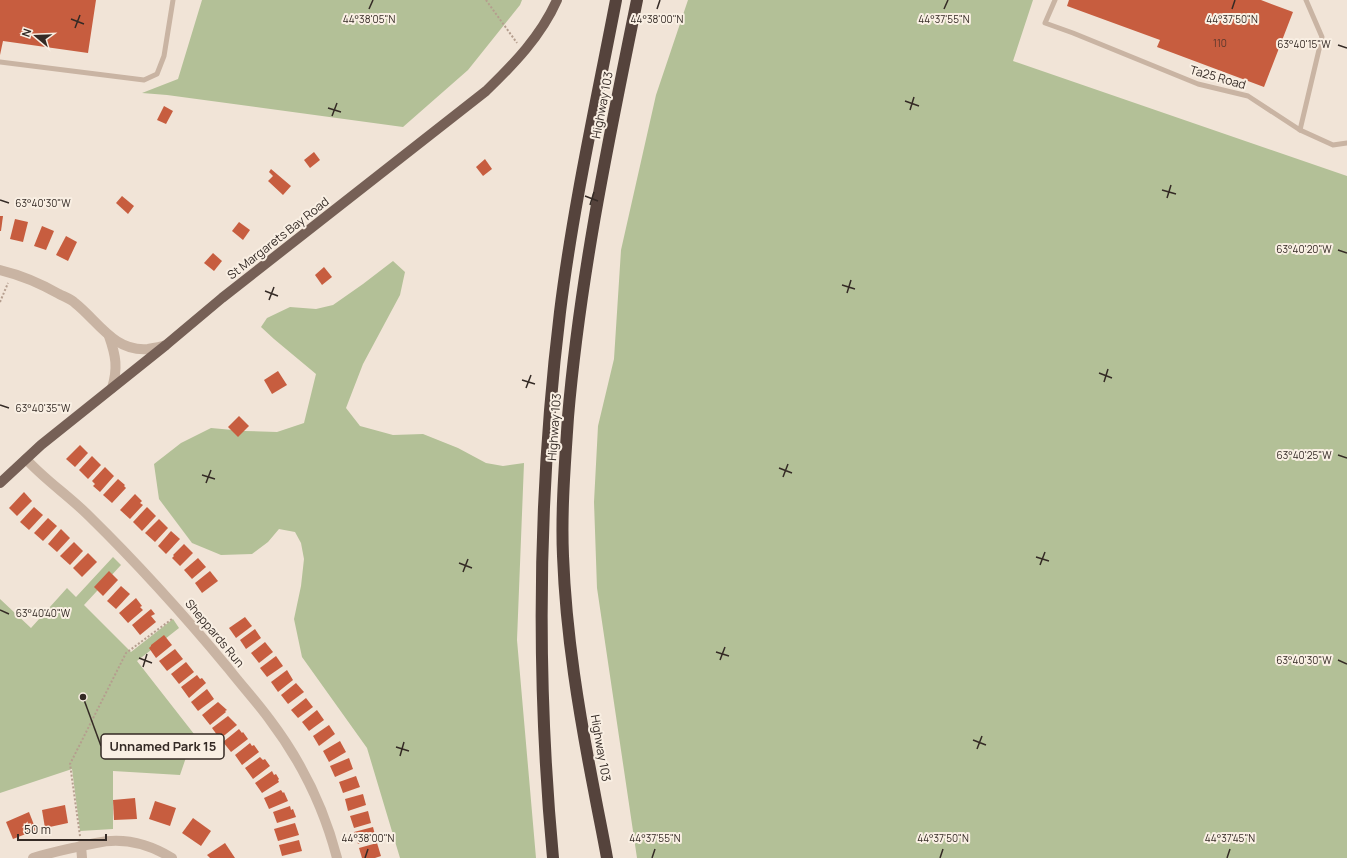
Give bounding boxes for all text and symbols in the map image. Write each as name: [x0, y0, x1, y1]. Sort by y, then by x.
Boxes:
text: 44°38'05"N: [343, 12, 395, 26]
text: 44°38'00"N: [631, 12, 684, 26]
text: 44°37'55"N: [918, 12, 970, 26]
text: 44°37'50"N: [1206, 12, 1258, 26]
north arrow: [16, 16, 56, 56]
text: N: [18, 26, 34, 39]
house number: 110: [1213, 36, 1227, 50]
text: 63°40'15"W: [1277, 37, 1331, 51]
street label: Ta25 Road: [1188, 61, 1248, 93]
street label: Highway 103: [587, 70, 617, 140]
street label: St Margarets Bay Road: [224, 193, 332, 283]
text: 63°40'30"W: [15, 196, 71, 210]
text: 63°40'20"W: [1276, 242, 1332, 256]
street label: Highway 103: [543, 393, 565, 461]
text: 63°40'35"W: [16, 401, 71, 415]
text: 63°40'25"W: [1276, 448, 1332, 462]
street label: Sheppards Run: [181, 595, 249, 671]
text: 63°40'40"W: [16, 606, 71, 620]
text: 63°40'30"W: [1276, 653, 1332, 667]
street label: Highway 103: [587, 713, 615, 783]
callout: Unnamed Park 15: [101, 734, 224, 759]
text: Unnamed Park 15: [110, 737, 216, 755]
scale bar: [18, 816, 106, 842]
text: 50 m: [24, 821, 51, 838]
text: 44°38'00"N: [342, 831, 395, 845]
text: 44°37'55"N: [629, 831, 681, 845]
text: 44°37'50"N: [917, 831, 969, 845]
text: 44°37'45"N: [1205, 831, 1255, 845]

